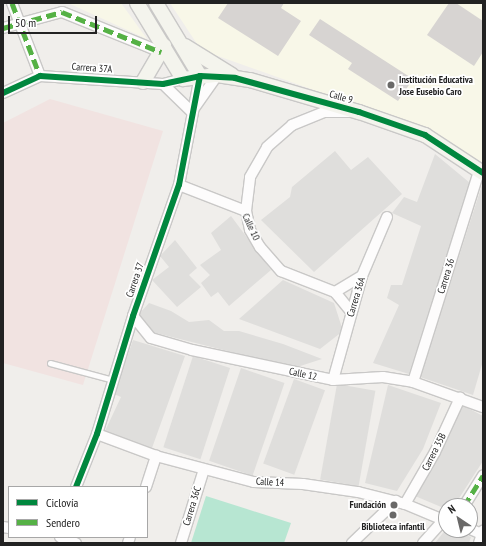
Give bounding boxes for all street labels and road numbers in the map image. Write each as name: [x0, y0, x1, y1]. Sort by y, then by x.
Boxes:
street label: Carrera 37A: [71, 61, 113, 75]
street label: Calle 9: [328, 88, 354, 106]
street label: Calle 10: [240, 212, 262, 242]
street label: Carrera 36: [435, 257, 457, 295]
street label: Carrera 37: [123, 261, 147, 299]
street label: Carrera 36A: [344, 276, 368, 318]
street label: Calle 12: [288, 365, 318, 383]
street label: Carrera 35B: [419, 431, 449, 473]
street label: Calle 14: [256, 475, 284, 489]
street label: Carrera 36C: [180, 485, 204, 527]

